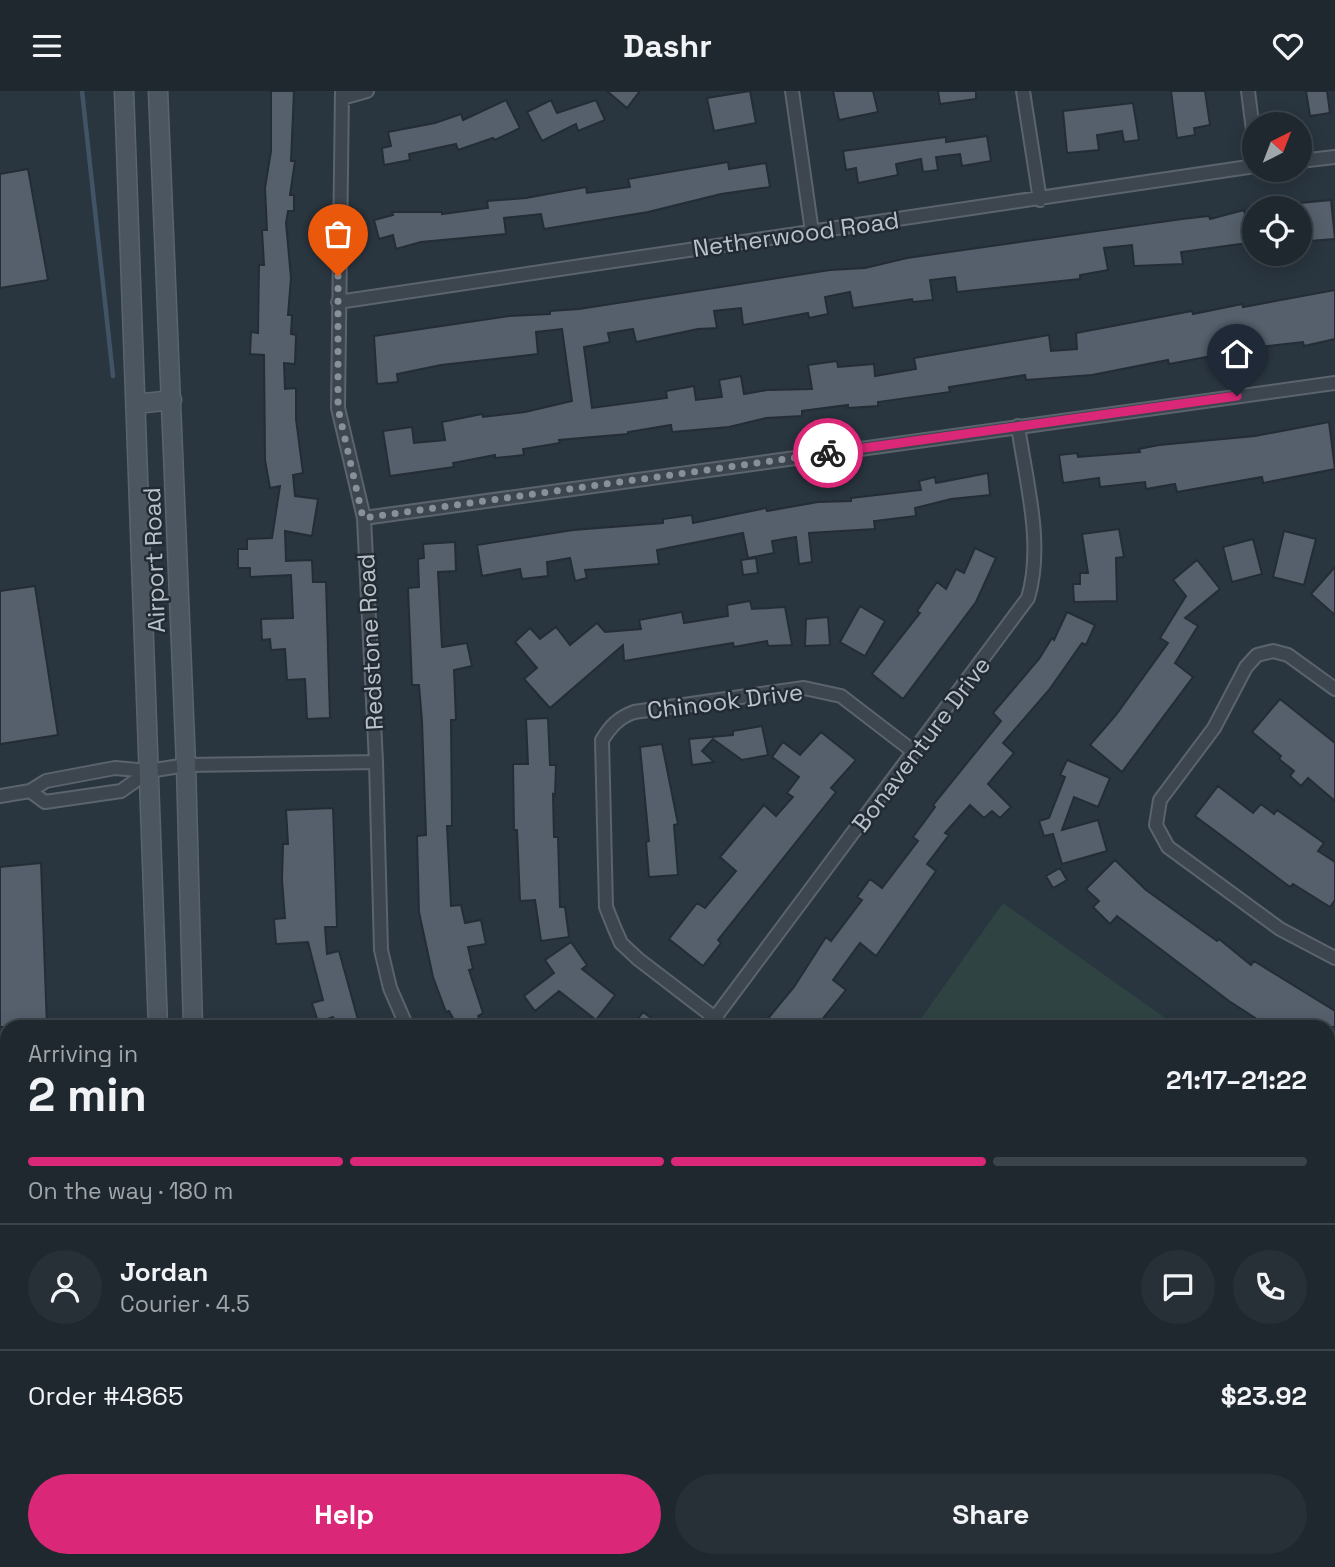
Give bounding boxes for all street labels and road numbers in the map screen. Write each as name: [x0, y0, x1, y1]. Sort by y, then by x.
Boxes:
street label: Netherwood Road: [691, 204, 901, 264]
street label: Airport Road: [136, 487, 172, 633]
street label: Redstone Road: [350, 553, 390, 731]
street label: Bonaventure Drive: [845, 650, 997, 838]
street label: Chinook Drive: [645, 676, 805, 726]

